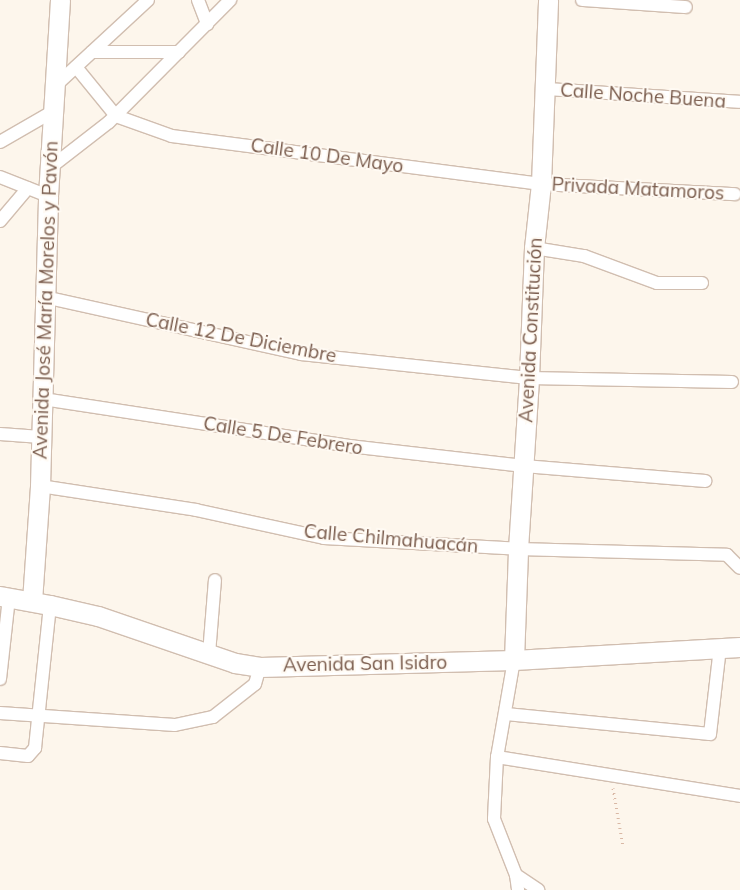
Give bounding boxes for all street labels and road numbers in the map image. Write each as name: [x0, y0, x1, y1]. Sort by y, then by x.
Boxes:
street label: Calle Noche Buena: [559, 79, 727, 113]
street label: Calle 10 De Mayo: [249, 134, 405, 178]
street label: Avenida José María Morelos y Pavón: [29, 140, 63, 460]
street label: Privada Matamoros: [551, 173, 725, 205]
street label: Avenida Constitución: [515, 237, 547, 423]
street label: Calle 12 De Diciembre: [144, 308, 338, 368]
street label: Calle 5 De Febrero: [202, 412, 364, 460]
street label: Calle Chilmahuacán: [303, 520, 479, 558]
street label: Avenida San Isidro: [283, 651, 447, 677]

